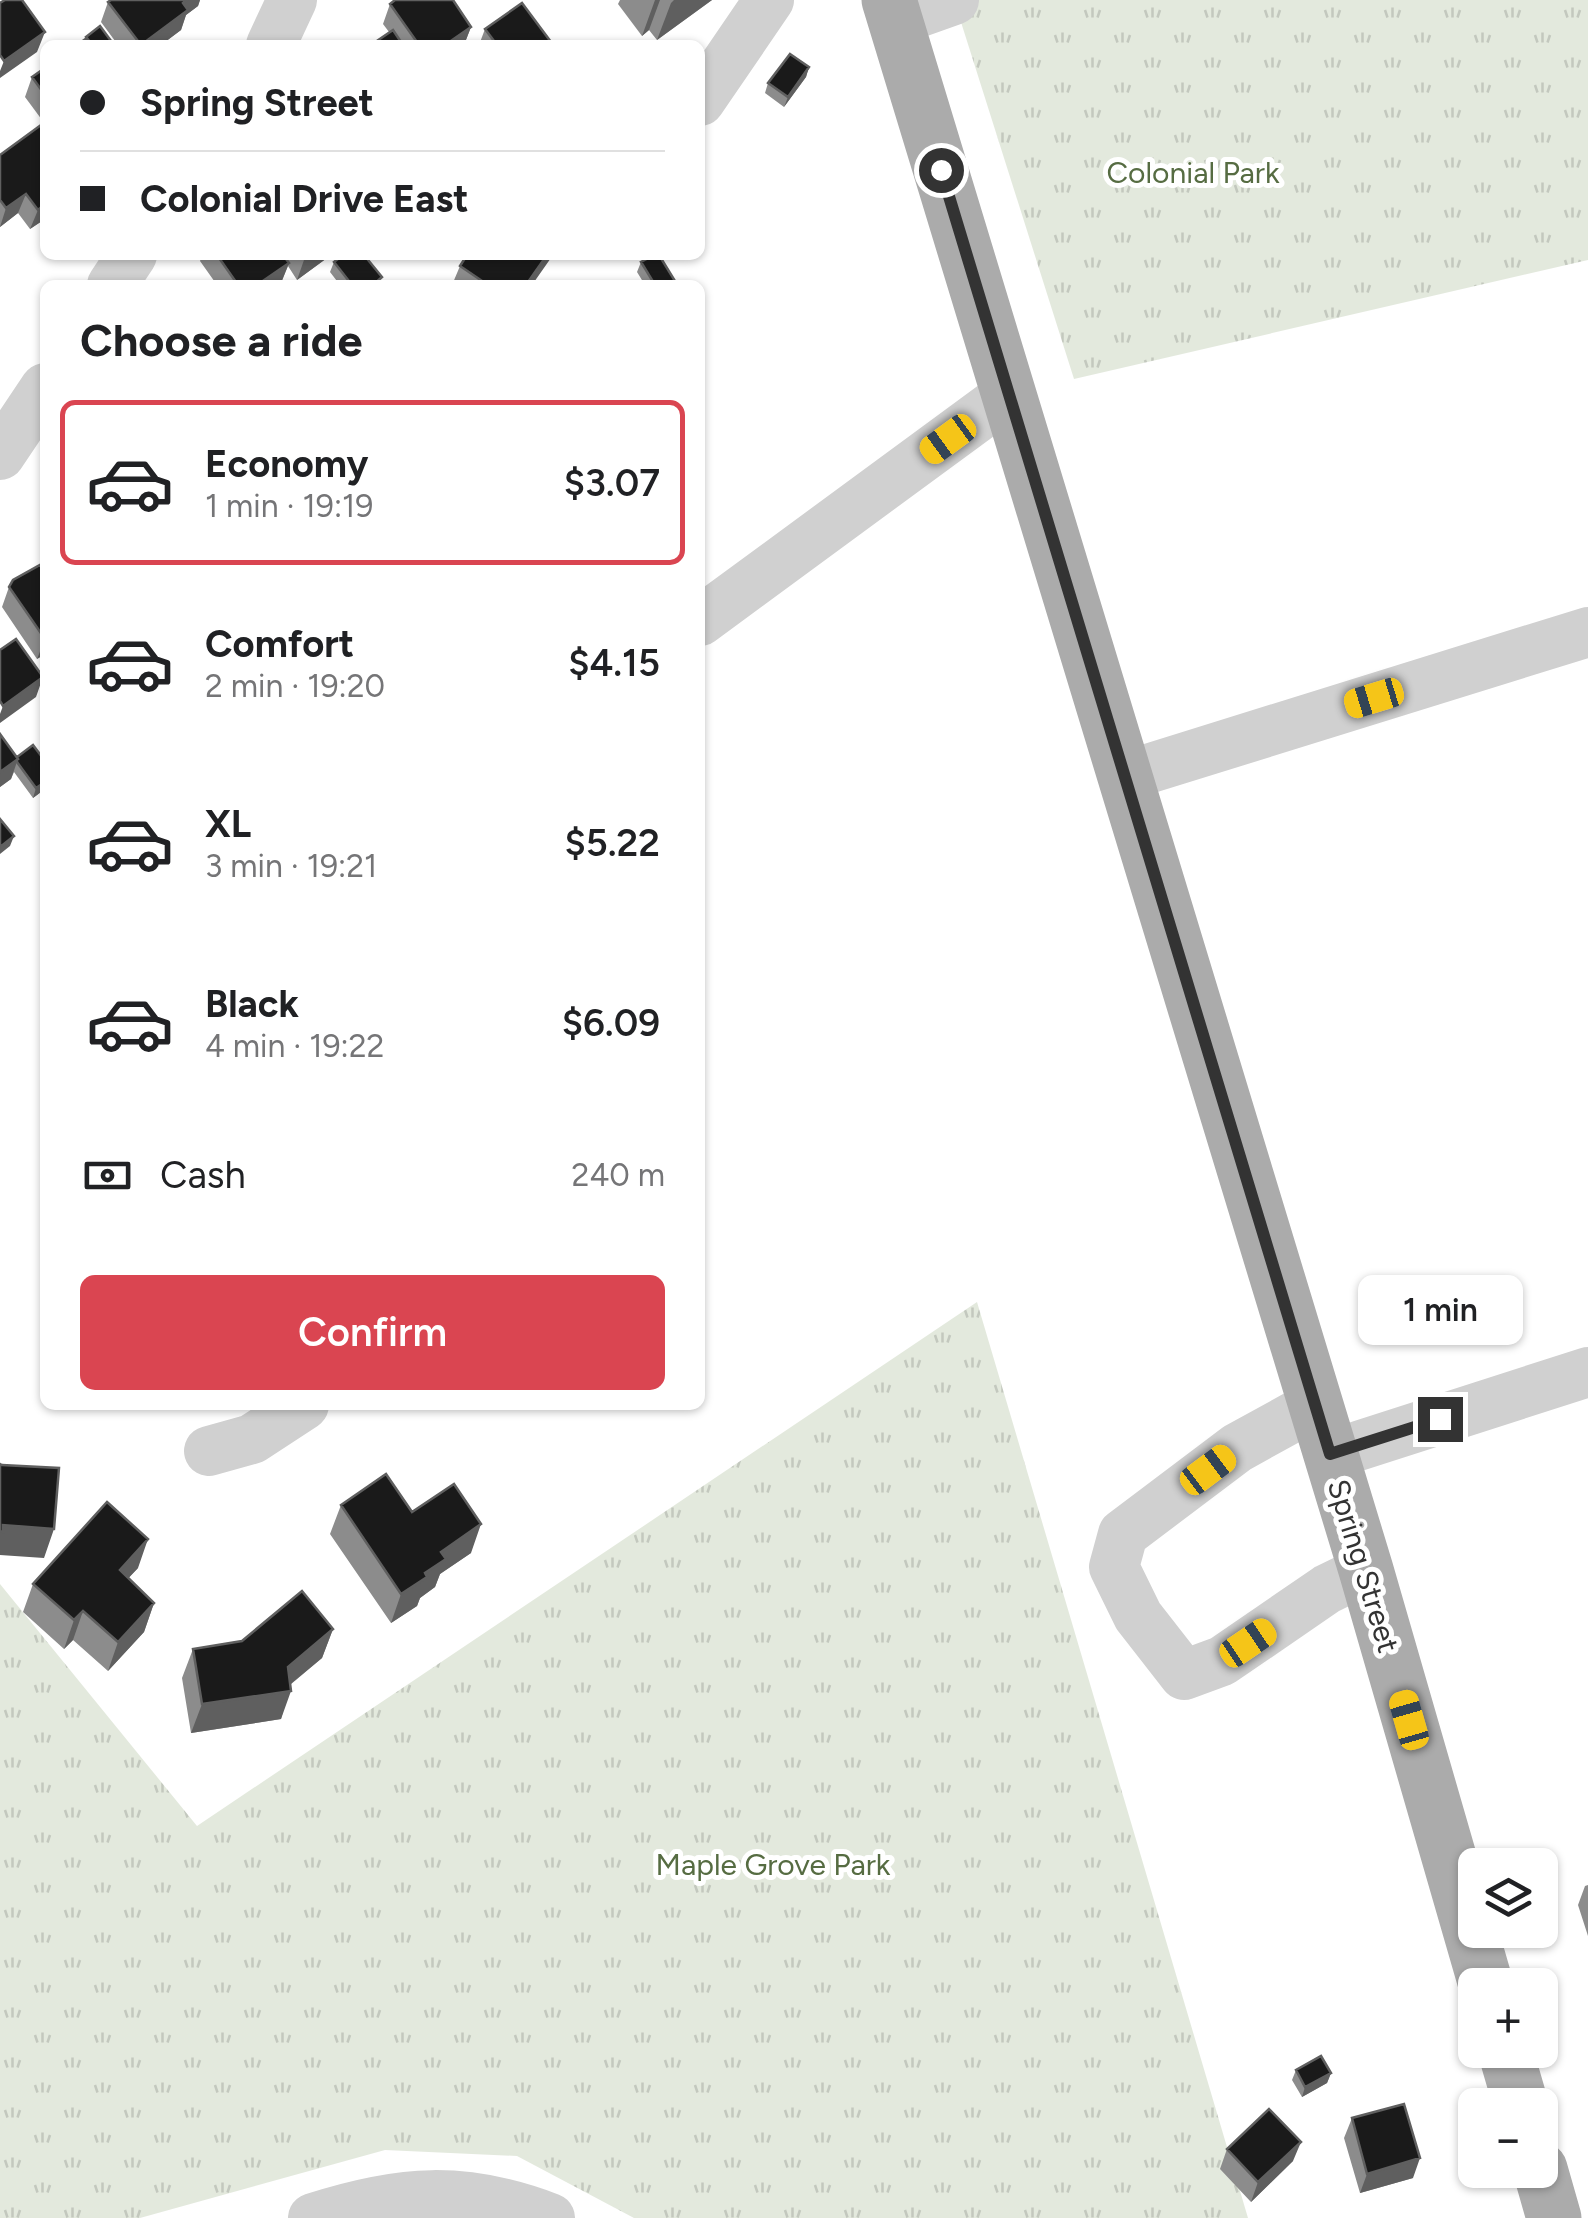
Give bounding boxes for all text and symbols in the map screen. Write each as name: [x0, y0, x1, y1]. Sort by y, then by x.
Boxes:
text: Spring Street: [140, 80, 374, 126]
route start: [919, 148, 964, 193]
park label: Colonial Park: [1106, 154, 1280, 191]
text: Colonial Drive East: [140, 176, 468, 222]
text: Choose a ride: [80, 313, 362, 367]
car: [915, 409, 981, 469]
icon: car: [85, 438, 175, 528]
text: Economy: [205, 441, 368, 487]
text: $3.07: [564, 460, 660, 506]
text: 1 min · 19:19: [205, 487, 373, 525]
icon: car: [85, 618, 175, 708]
text: Comfort: [205, 621, 354, 667]
text: $4.15: [568, 640, 660, 686]
text: 2 min · 19:20: [205, 667, 385, 705]
car: [1341, 675, 1407, 721]
icon: car: [85, 798, 175, 888]
text: XL: [205, 801, 251, 847]
text: $5.22: [565, 820, 660, 866]
text: 3 min · 19:21: [205, 847, 377, 885]
icon: car: [85, 978, 175, 1068]
text: Black: [205, 981, 299, 1027]
text: $6.09: [562, 1000, 660, 1046]
text: 4 min · 19:22: [205, 1027, 384, 1065]
icon: cash: [80, 1148, 135, 1203]
text: Cash: [160, 1152, 246, 1198]
text: 240 m: [572, 1156, 665, 1194]
callout: 1 min: [1358, 1274, 1522, 1344]
button: Confirm: [80, 1275, 665, 1390]
text: 1 min: [1403, 1291, 1478, 1329]
route end: [1418, 1397, 1463, 1442]
car: [1175, 1440, 1241, 1500]
street label: Spring Street: [1320, 1475, 1407, 1657]
car: [1215, 1614, 1281, 1672]
car: [1386, 1687, 1432, 1753]
park label: Maple Grove Park: [656, 1846, 891, 1883]
map controls: [1458, 1848, 1558, 2188]
button: layers: [1458, 1848, 1558, 1948]
button: +: [1458, 1968, 1558, 2068]
button: −: [1458, 2088, 1558, 2188]

